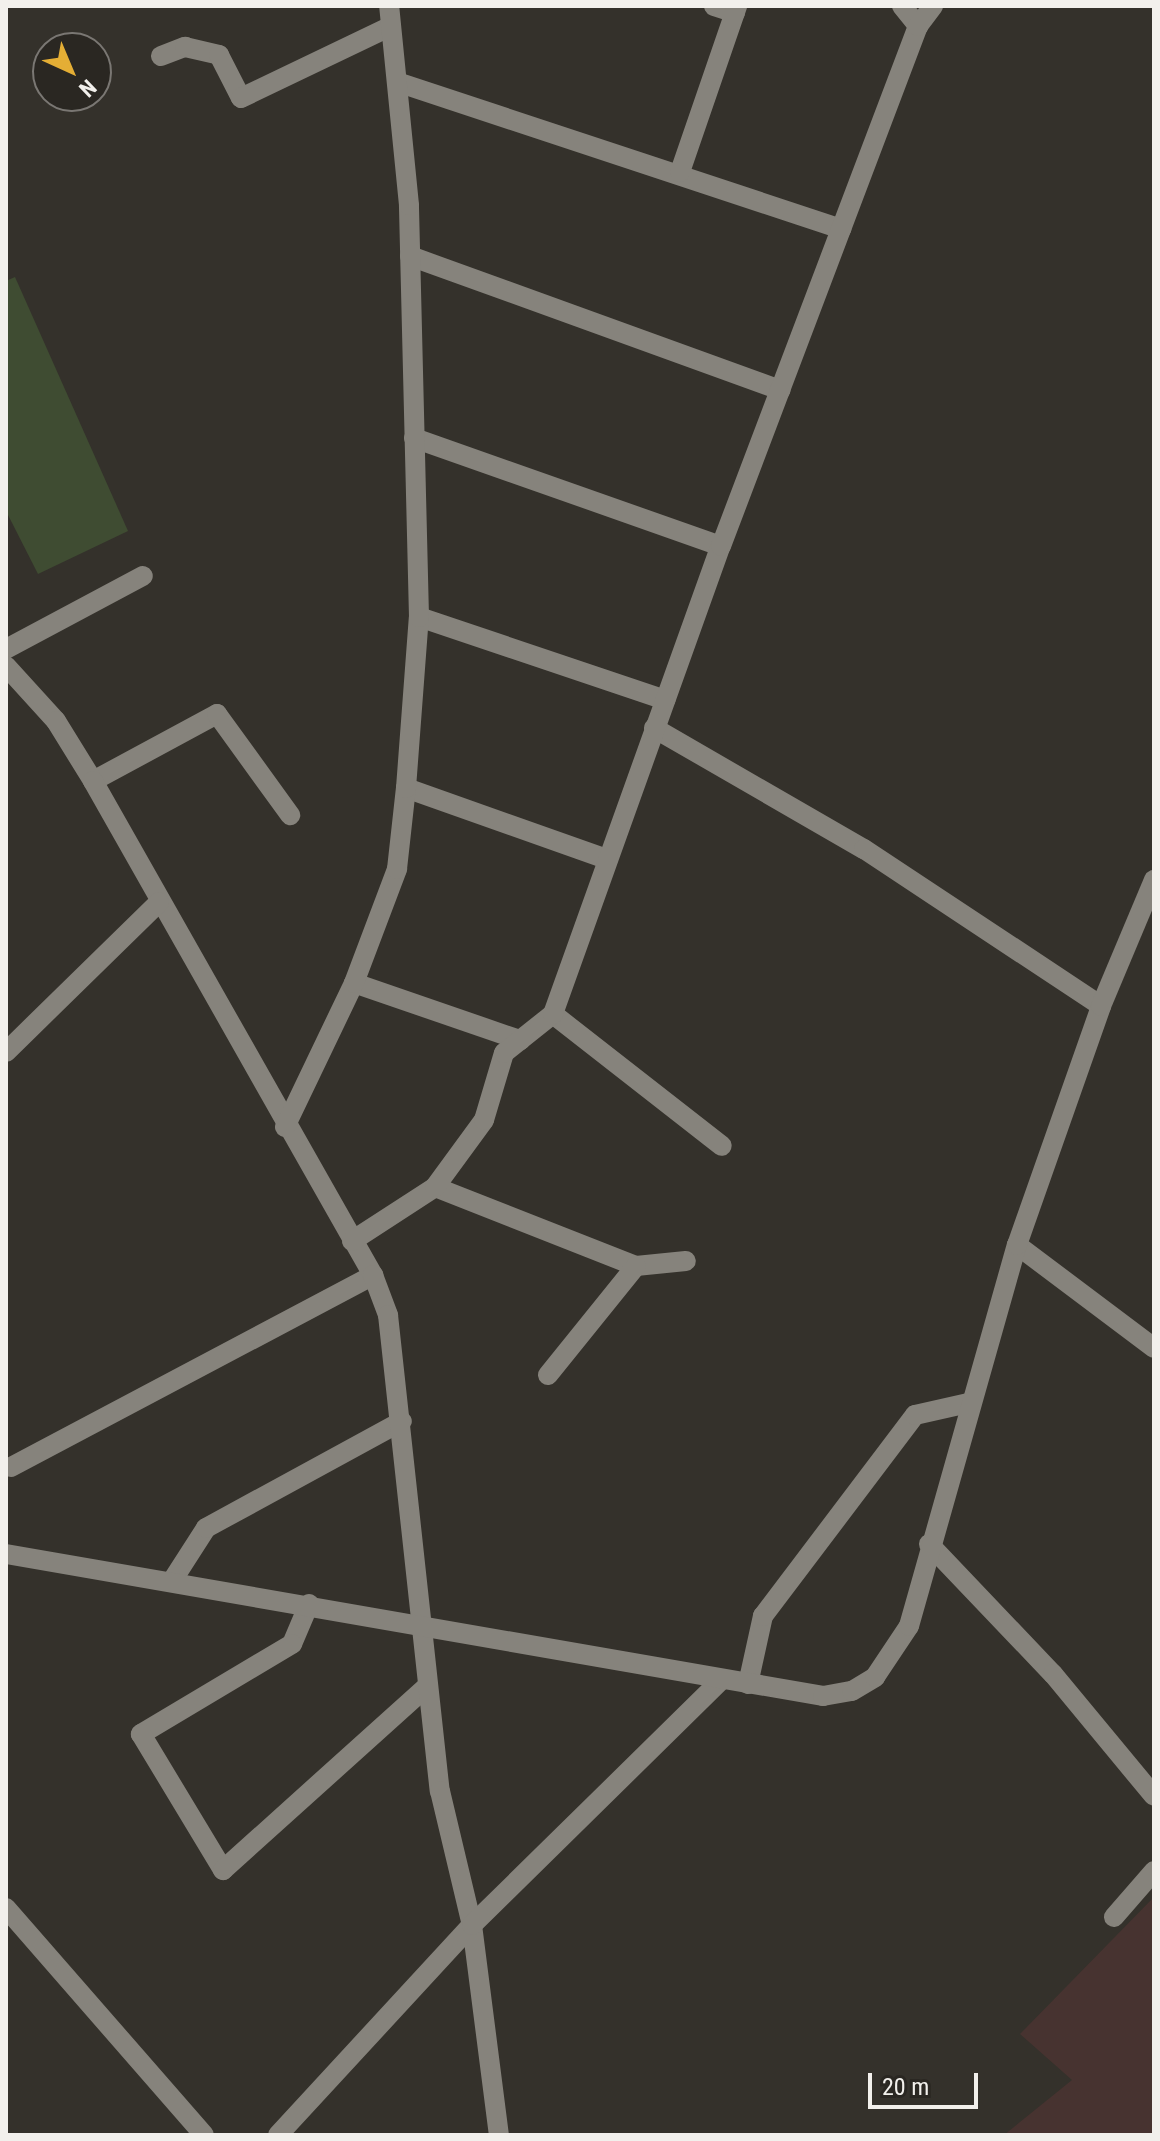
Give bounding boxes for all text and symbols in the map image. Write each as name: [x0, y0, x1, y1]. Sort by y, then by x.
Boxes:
north arrow: [32, 32, 112, 112]
text: N: [74, 75, 101, 102]
scale bar: [872, 2057, 982, 2107]
text: 20 m: [882, 2073, 929, 2101]

